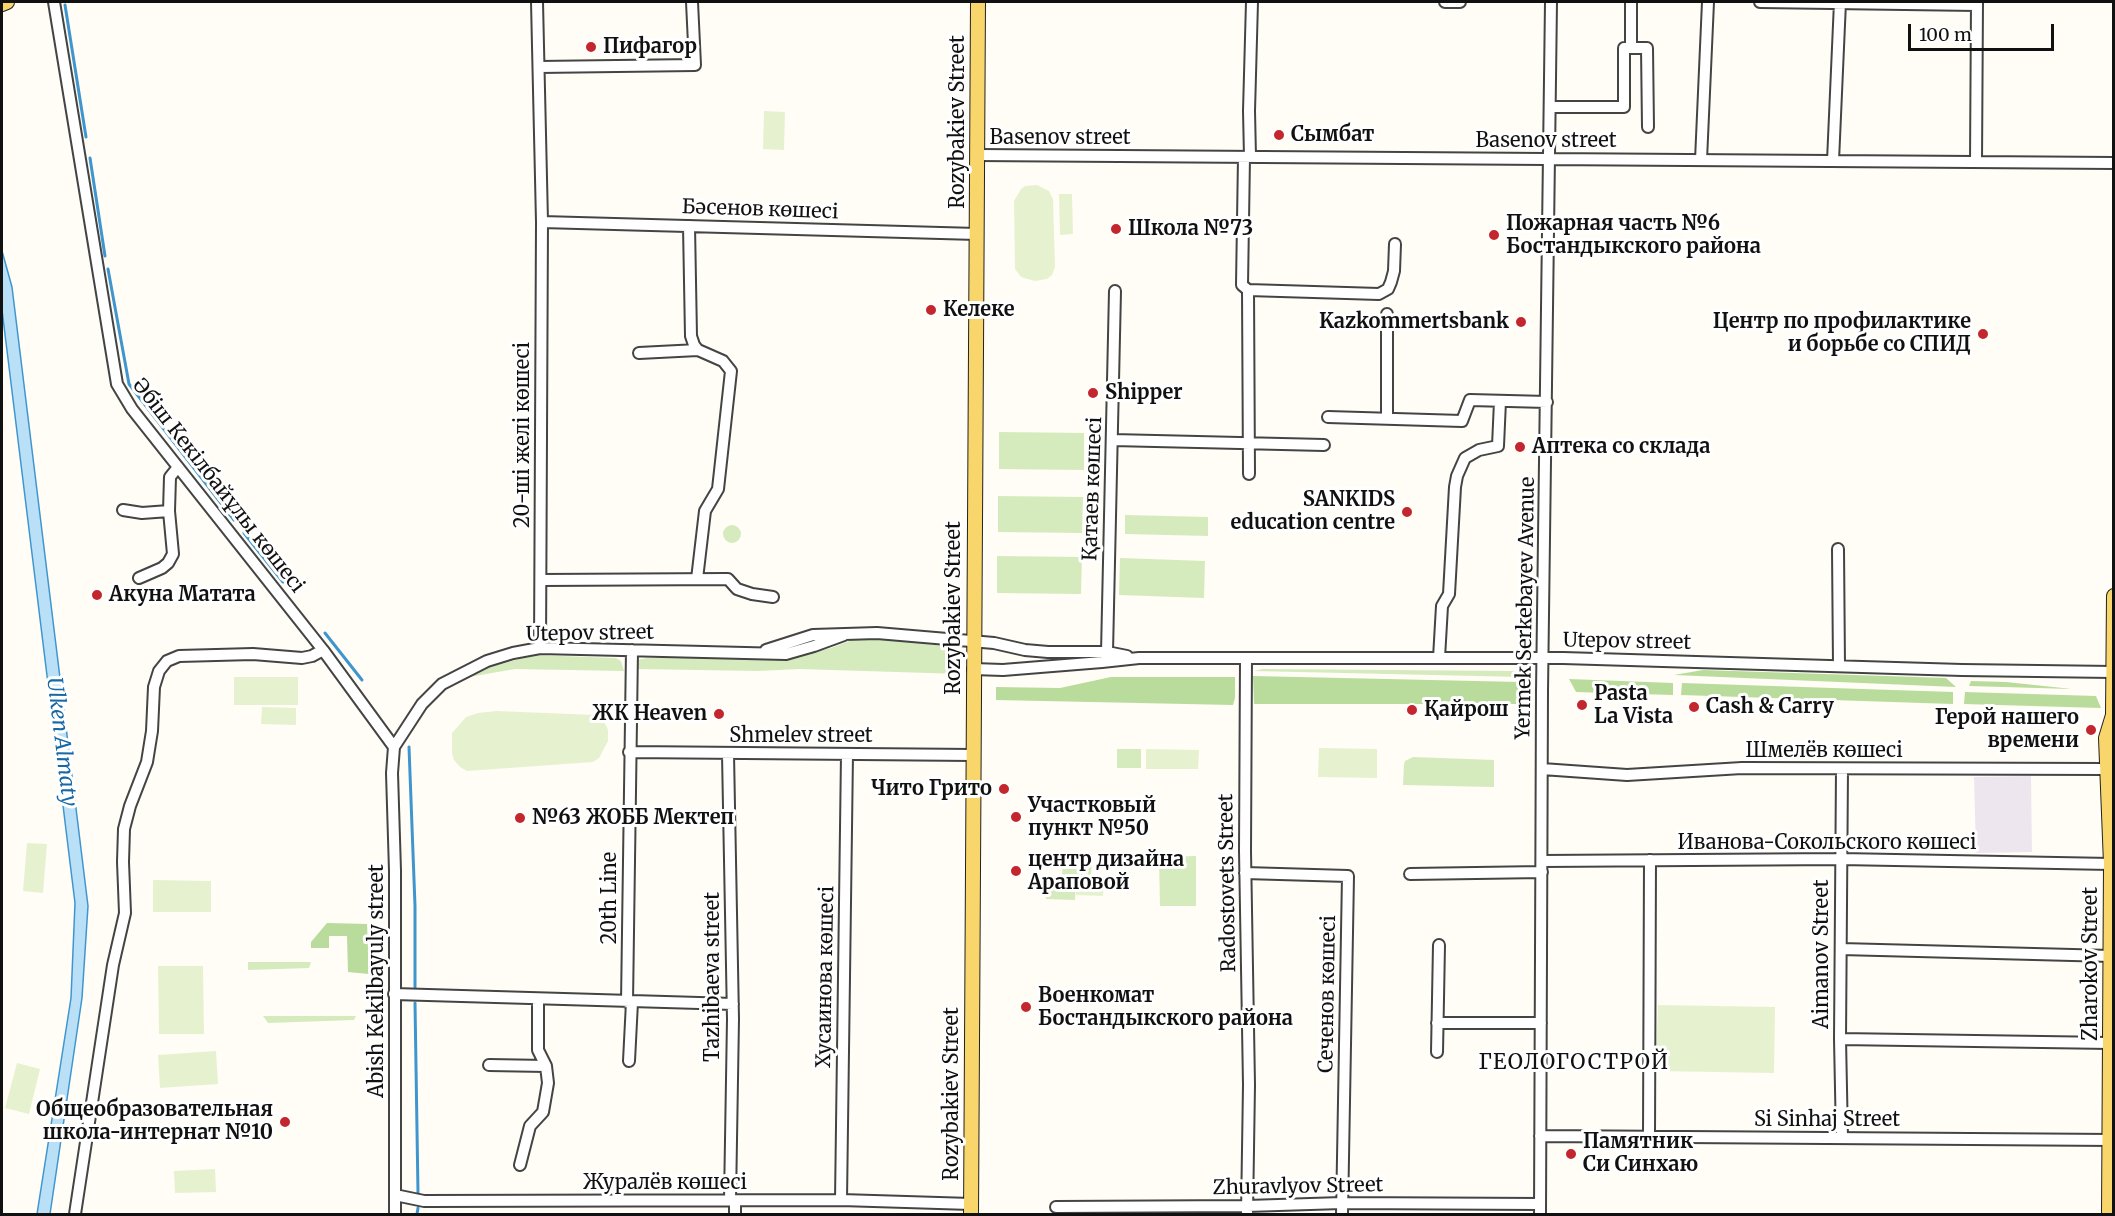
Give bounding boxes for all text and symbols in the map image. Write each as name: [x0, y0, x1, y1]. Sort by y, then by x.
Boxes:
scale bar: [1911, 12, 2056, 50]
text: 100 m: [1919, 23, 1972, 46]
place label: Пифагор: [603, 35, 697, 59]
street label: Rozybakiev Street: [946, 35, 970, 209]
marker: Пифагор: [584, 40, 598, 54]
place label: Сымбат: [1291, 123, 1374, 147]
street label: Basenov street: [989, 126, 1131, 150]
marker: Сымбат: [1272, 128, 1286, 142]
street label: Basenov street: [1475, 129, 1617, 153]
street label: Бәсенов көшесі: [681, 195, 839, 225]
place label: Пожарная часть №6 Бостандыкского района: [1506, 212, 1761, 259]
place label: Школа №73: [1128, 217, 1253, 241]
marker: Школа №73: [1109, 222, 1123, 236]
marker: Пожарная часть №6 Бостандыкского района: [1487, 228, 1501, 242]
place label: Келеке: [943, 298, 1015, 322]
marker: Келеке: [924, 303, 938, 317]
place label: Kazkommertsbank: [1319, 310, 1509, 334]
place label: Центр по профилактике и борьбе со СПИД: [1713, 310, 1971, 357]
marker: Kazkommertsbank: [1514, 315, 1528, 329]
marker: Центр по профилактике и борьбе со СПИД: [1976, 327, 1990, 341]
street label: 20-ші желі көшесі: [511, 342, 535, 528]
street label: Әбіш Кекілбайұлы көшесі: [127, 374, 309, 598]
place label: Shipper: [1105, 381, 1183, 405]
marker: Shipper: [1086, 386, 1100, 400]
street label: Қатаев көшесі: [1078, 416, 1108, 562]
place label: Аптека со склада: [1532, 435, 1710, 459]
marker: Аптека со склада: [1513, 440, 1527, 454]
street label: Yermek Serkebayev Avenue: [1512, 476, 1540, 740]
place label: SANKIDS education centre: [1231, 488, 1395, 535]
marker: SANKIDS education centre: [1400, 505, 1414, 519]
street label: Rozybakiev Street: [942, 521, 966, 695]
place label: Акуна Матата: [109, 583, 256, 607]
marker: Акуна Матата: [90, 588, 104, 602]
street label: Utepov street: [526, 621, 654, 647]
street label: Utepov street: [1563, 629, 1691, 655]
water label: Ulken Almaty: [41, 676, 81, 808]
place label: Pasta La Vista: [1594, 682, 1673, 729]
place label: Cash & Carry: [1706, 695, 1834, 719]
place label: Қайрош: [1424, 698, 1509, 722]
marker: Pasta La Vista: [1575, 698, 1589, 712]
marker: Cash & Carry: [1687, 700, 1701, 714]
place label: ЖК Heaven: [592, 702, 707, 726]
marker: Қайрош: [1405, 703, 1419, 717]
place label: Герой нашего времени: [1935, 706, 2079, 753]
marker: ЖК Heaven: [712, 707, 726, 721]
marker: Герой нашего времени: [2084, 723, 2098, 737]
street label: Shmelev street: [729, 724, 873, 748]
street label: Шмелёв көшесі: [1745, 739, 1903, 763]
place label: Чито Грито: [871, 777, 992, 801]
marker: Чито Грито: [997, 782, 1011, 796]
street label: Radostovets Street: [1214, 793, 1242, 973]
place label: Участковый пункт №50: [1028, 794, 1156, 841]
place label: №63 ЖОББ Мектеп: [532, 806, 734, 830]
marker: Участковый пункт №50: [1009, 810, 1023, 824]
marker: №63 ЖОББ Мектеп: [513, 811, 527, 825]
street label: Иванова-Сокольского көшесі: [1678, 831, 1976, 855]
place label: центр дизайна Араповой: [1028, 848, 1184, 895]
street label: 20th Line: [598, 852, 622, 944]
street label: Abish Kekilbayuly street: [365, 864, 389, 1098]
marker: центр дизайна Араповой: [1009, 864, 1023, 878]
street label: Aimanov Street: [1810, 879, 1834, 1029]
street label: Хусаинова көшесі: [812, 886, 840, 1068]
street label: Zharokov Street: [2079, 887, 2103, 1041]
street label: Tazhibaeva street: [701, 892, 725, 1062]
street label: Сеченов көшесі: [1315, 915, 1341, 1073]
place label: Военкомат Бостандыкского района: [1038, 984, 1293, 1031]
marker: Военкомат Бостандыкского района: [1019, 1000, 1033, 1014]
street label: Rozybakiev Street: [940, 1007, 964, 1181]
district label: ГЕОЛОГОСТРОЙ: [1478, 1050, 1670, 1076]
place label: Общеобразовательная школа-интернат №10: [36, 1098, 273, 1145]
street label: Si Sinhaj Street: [1754, 1108, 1900, 1132]
marker: Общеобразовательная школа-интернат №10: [278, 1115, 292, 1129]
place label: Памятник Си Синхаю: [1583, 1130, 1698, 1177]
marker: Памятник Си Синхаю: [1564, 1147, 1578, 1161]
street label: Журалёв көшесі: [583, 1171, 747, 1195]
street label: Zhuravlyov Street: [1213, 1174, 1383, 1200]

